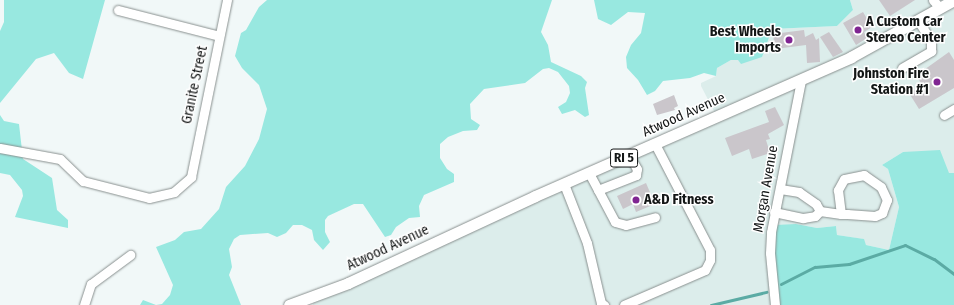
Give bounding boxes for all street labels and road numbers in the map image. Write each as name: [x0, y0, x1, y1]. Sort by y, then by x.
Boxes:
street label: Granite Street: [179, 44, 211, 126]
street label: Atwood Avenue: [640, 89, 728, 141]
street label: Morgan Avenue: [750, 144, 782, 234]
road number: RI 5: [610, 147, 638, 169]
street label: Atwood Avenue: [344, 222, 432, 274]

